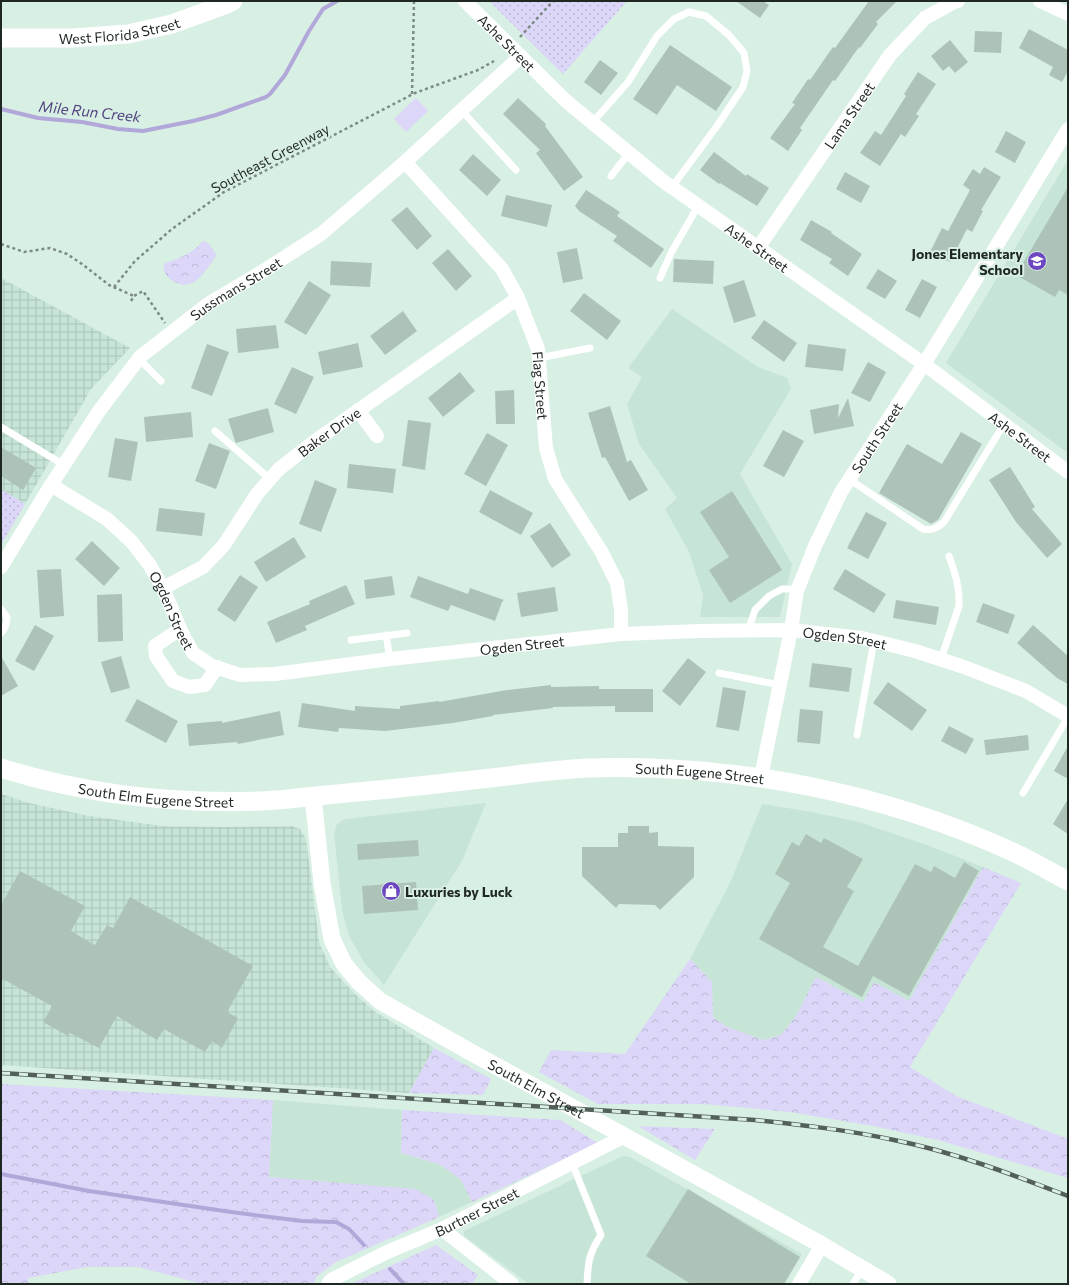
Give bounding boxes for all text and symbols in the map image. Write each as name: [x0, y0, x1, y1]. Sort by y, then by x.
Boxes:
street label: Ashe Street: [475, 11, 539, 75]
street label: West Florida Street: [59, 13, 183, 47]
street label: Lama Street: [820, 78, 878, 152]
water label: Mile Run Creek: [38, 97, 143, 125]
street label: Southeast Greenway: [208, 120, 332, 196]
street label: Ashe Street: [722, 219, 793, 275]
place label: Jones Elementary School: [912, 245, 1023, 278]
school or university icon: Jones Elementary School: [1026, 250, 1048, 272]
street label: Sussmans Street: [186, 253, 285, 323]
street label: Flag Street: [530, 351, 552, 421]
street label: South Street: [847, 399, 906, 476]
street label: Baker Drive: [294, 403, 364, 460]
street label: Ashe Street: [986, 407, 1055, 465]
street label: Ogden Street: [146, 568, 198, 653]
street label: Ogden Street: [802, 623, 889, 652]
street label: Ogden Street: [479, 632, 565, 658]
street label: South Eugene Street: [635, 759, 766, 787]
street label: South Elm Eugene Street: [77, 779, 234, 810]
shop icon: Luxuries by Luck: [380, 880, 402, 902]
place label: Luxuries by Luck: [405, 883, 513, 900]
street label: South Elm Street: [485, 1055, 588, 1121]
street label: Burtner Street: [432, 1183, 521, 1240]

